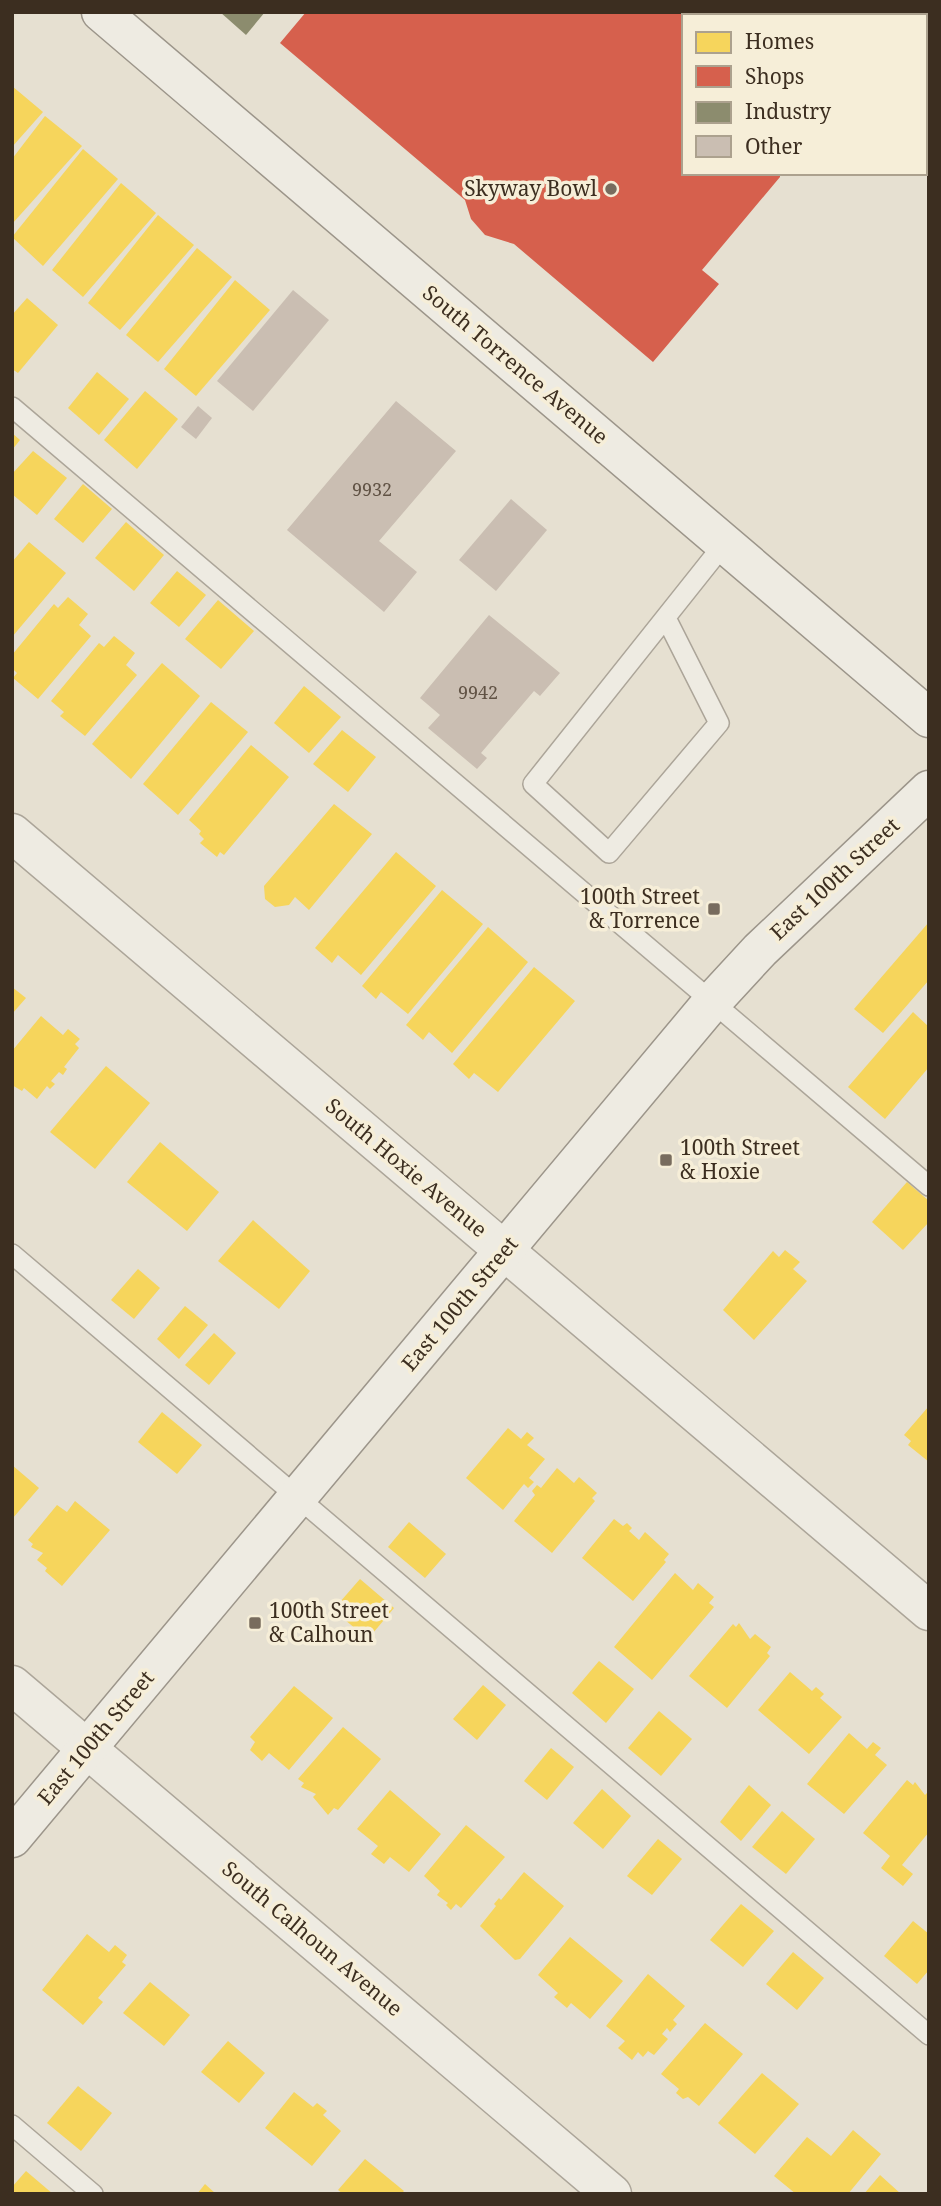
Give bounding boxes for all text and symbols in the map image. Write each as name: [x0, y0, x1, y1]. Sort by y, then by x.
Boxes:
legend: [682, 14, 927, 175]
text: Homes: [745, 27, 814, 55]
text: Shops: [745, 62, 804, 90]
text: Industry: [745, 97, 831, 125]
text: Other: [745, 132, 803, 160]
place label: Skyway Bowl: [464, 174, 597, 202]
marker: Skyway Bowl: [603, 181, 619, 197]
street label: South Torrence Avenue: [417, 278, 614, 450]
house number: 9932: [352, 477, 392, 501]
house number: 9942: [458, 680, 498, 704]
street label: East 100th Street: [764, 811, 905, 946]
place label: 100th Street & Torrence: [580, 882, 700, 934]
marker: 100th Street & Torrence: [706, 901, 722, 917]
street label: South Hoxie Avenue: [320, 1091, 493, 1243]
place label: 100th Street & Hoxie: [680, 1133, 800, 1185]
marker: 100th Street & Hoxie: [658, 1152, 674, 1168]
street label: East 100th Street: [395, 1230, 524, 1376]
place label: 100th Street & Calhoun: [269, 1596, 389, 1648]
marker: 100th Street & Calhoun: [247, 1615, 263, 1631]
street label: East 100th Street: [31, 1664, 160, 1810]
street label: South Calhoun Avenue: [217, 1855, 409, 2022]

